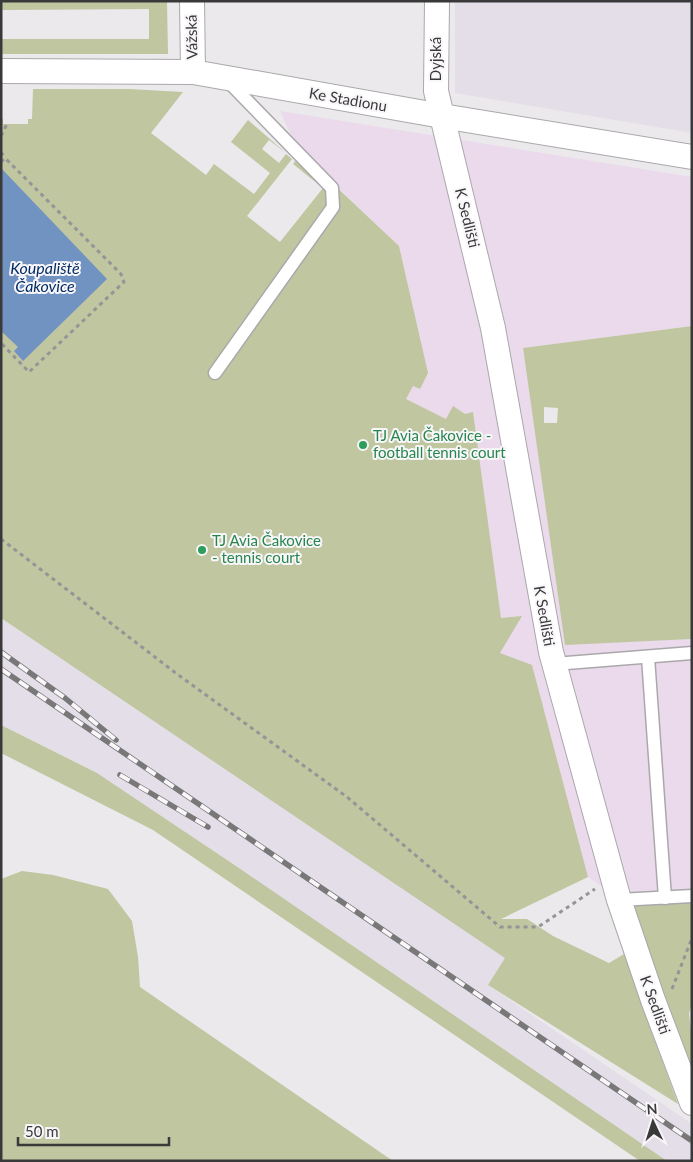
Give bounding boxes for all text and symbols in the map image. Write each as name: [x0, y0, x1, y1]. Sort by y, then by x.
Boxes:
street label: Vážská: [182, 14, 200, 60]
street label: Dyjská: [426, 37, 444, 81]
street label: Ke Stadionu: [308, 83, 389, 115]
street label: K Sedlišti: [452, 186, 484, 250]
water label: Koupaliště Čakovice: [10, 258, 80, 295]
place label: TJ Avia Čakovice - football tennis court: [373, 426, 506, 461]
marker: TJ Avia Čakovice - football tennis court: [357, 439, 369, 451]
place label: TJ Avia Čakovice - tennis court: [212, 531, 321, 566]
marker: TJ Avia Čakovice - tennis court: [196, 544, 208, 556]
street label: K Sedlišti: [531, 584, 559, 647]
street label: K Sedlišti: [637, 973, 675, 1036]
north arrow: [628, 1097, 678, 1147]
text: N: [646, 1100, 658, 1117]
scale bar: [18, 1114, 169, 1146]
text: 50 m: [25, 1122, 59, 1140]

